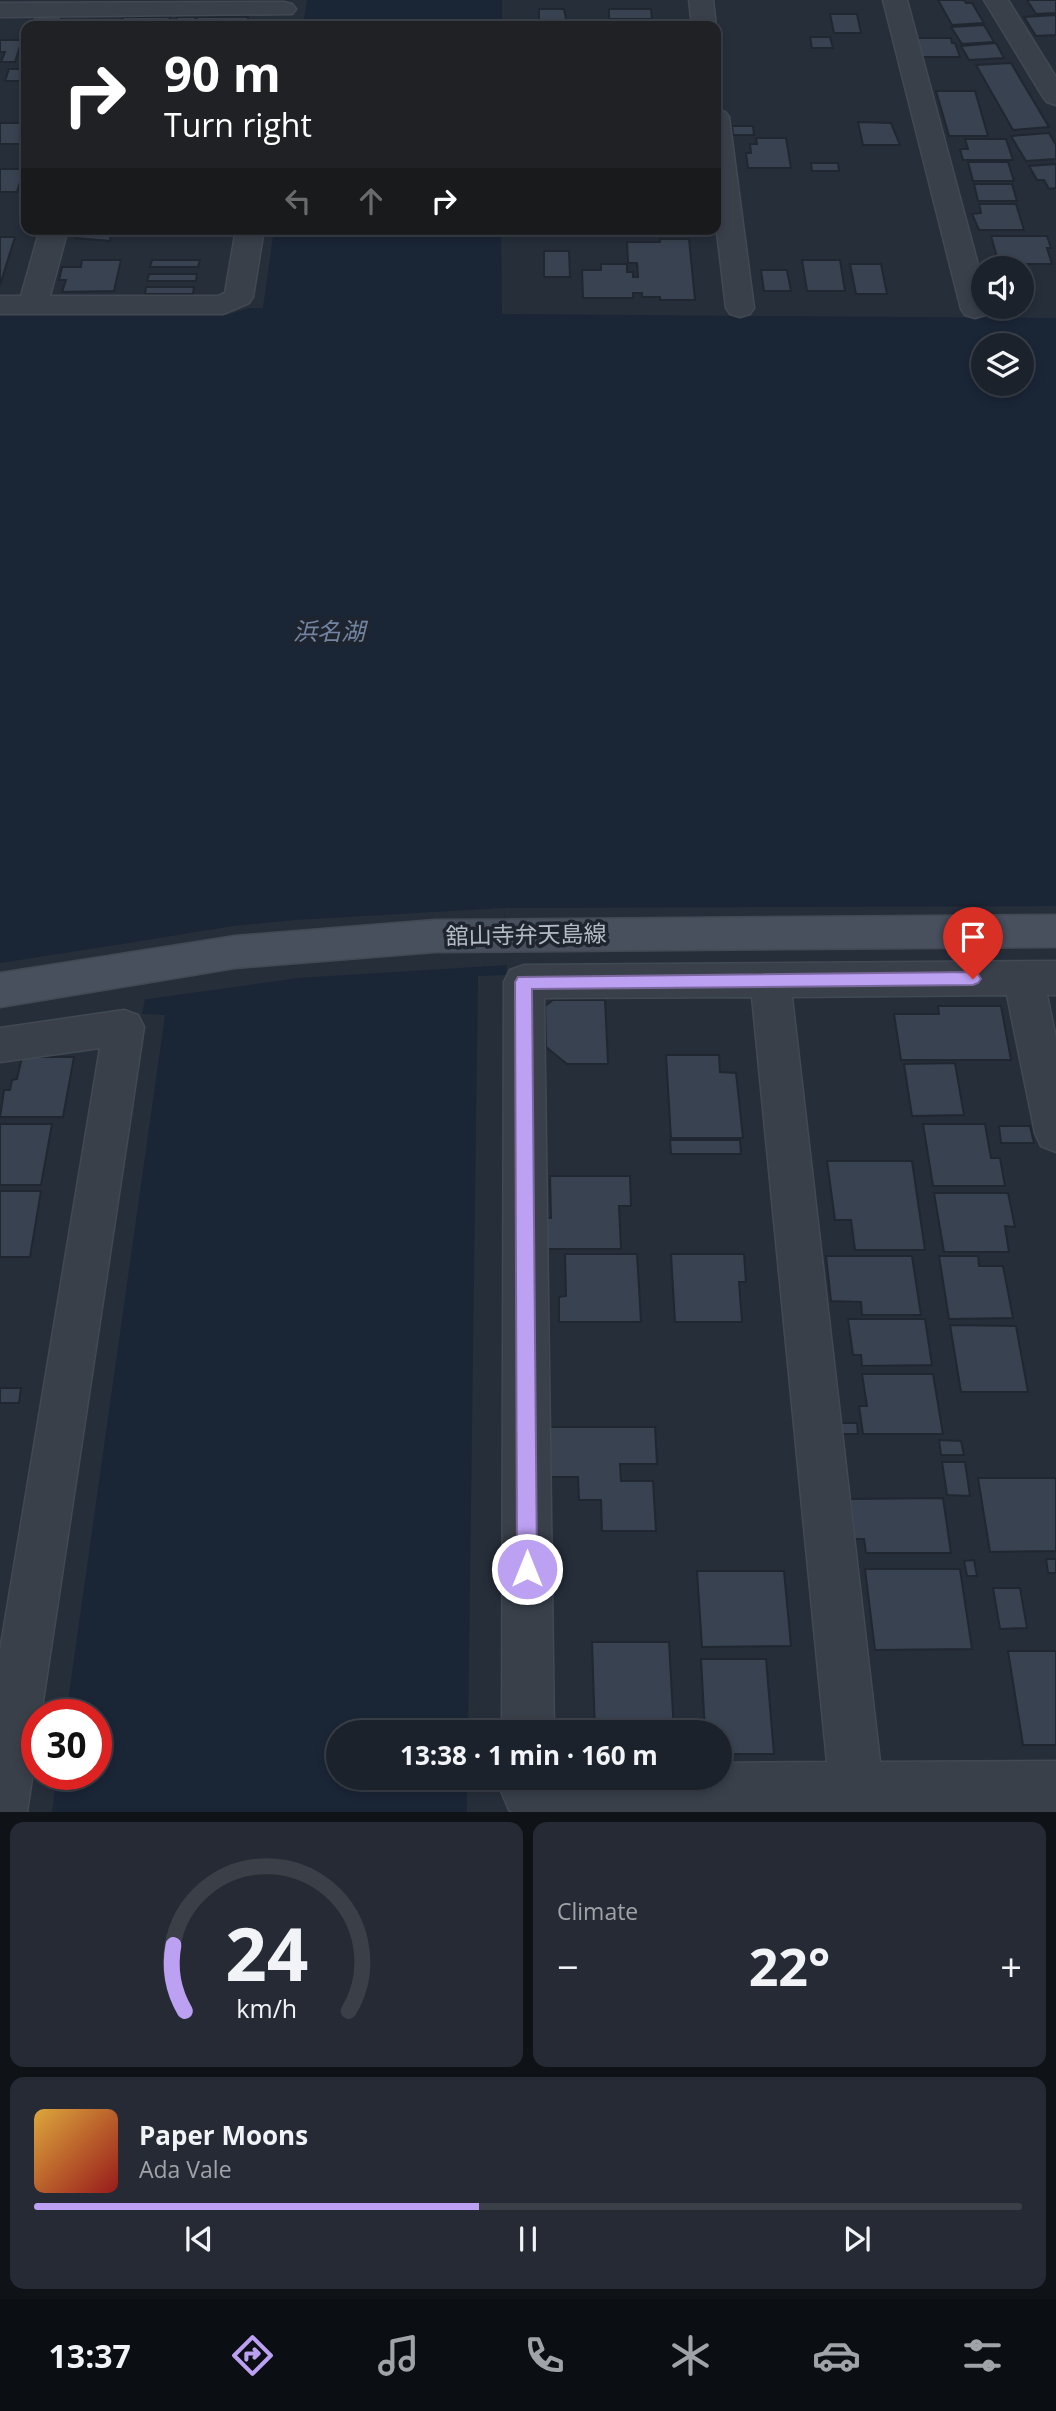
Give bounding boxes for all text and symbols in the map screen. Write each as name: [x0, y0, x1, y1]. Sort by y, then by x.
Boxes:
text: 90 m: [164, 40, 281, 106]
icon: right: [49, 49, 140, 140]
text: Turn right: [164, 103, 312, 146]
icon: left: [279, 182, 317, 220]
icon: ahead: [352, 182, 390, 220]
icon: right: [425, 182, 463, 220]
map controls: [971, 256, 1034, 396]
button: sound: [971, 256, 1034, 319]
button: layers: [971, 333, 1034, 396]
water label: 浜名湖: [293, 614, 369, 647]
pin: [943, 907, 1003, 979]
street label: 舘山寺弁天島線: [445, 917, 607, 951]
icon: arrive: [954, 918, 992, 956]
position arrow: [490, 1532, 564, 1606]
speed limit sign: 30: [21, 1699, 112, 1790]
text: 13:38 · 1 min · 160 m: [400, 1737, 658, 1773]
text: Climate: [557, 1895, 638, 1927]
text: 24: [225, 1903, 308, 2002]
text: 22°: [749, 1930, 830, 2001]
text: −: [557, 1940, 579, 1992]
text: +: [1000, 1940, 1022, 1992]
text: km/h: [236, 1990, 297, 2024]
text: Paper Moons: [139, 2117, 308, 2153]
text: Ada Vale: [139, 2153, 232, 2185]
icon: previous: [180, 2220, 218, 2258]
icon: pause: [509, 2220, 547, 2258]
icon: next: [838, 2220, 876, 2258]
icon: directions: [228, 2331, 277, 2380]
icon: music: [374, 2331, 423, 2380]
icon: phone: [520, 2331, 569, 2380]
icon: climate: [666, 2331, 715, 2380]
icon: car: [812, 2331, 861, 2380]
icon: filters: [958, 2331, 1007, 2380]
text: 13:37: [49, 2334, 131, 2377]

